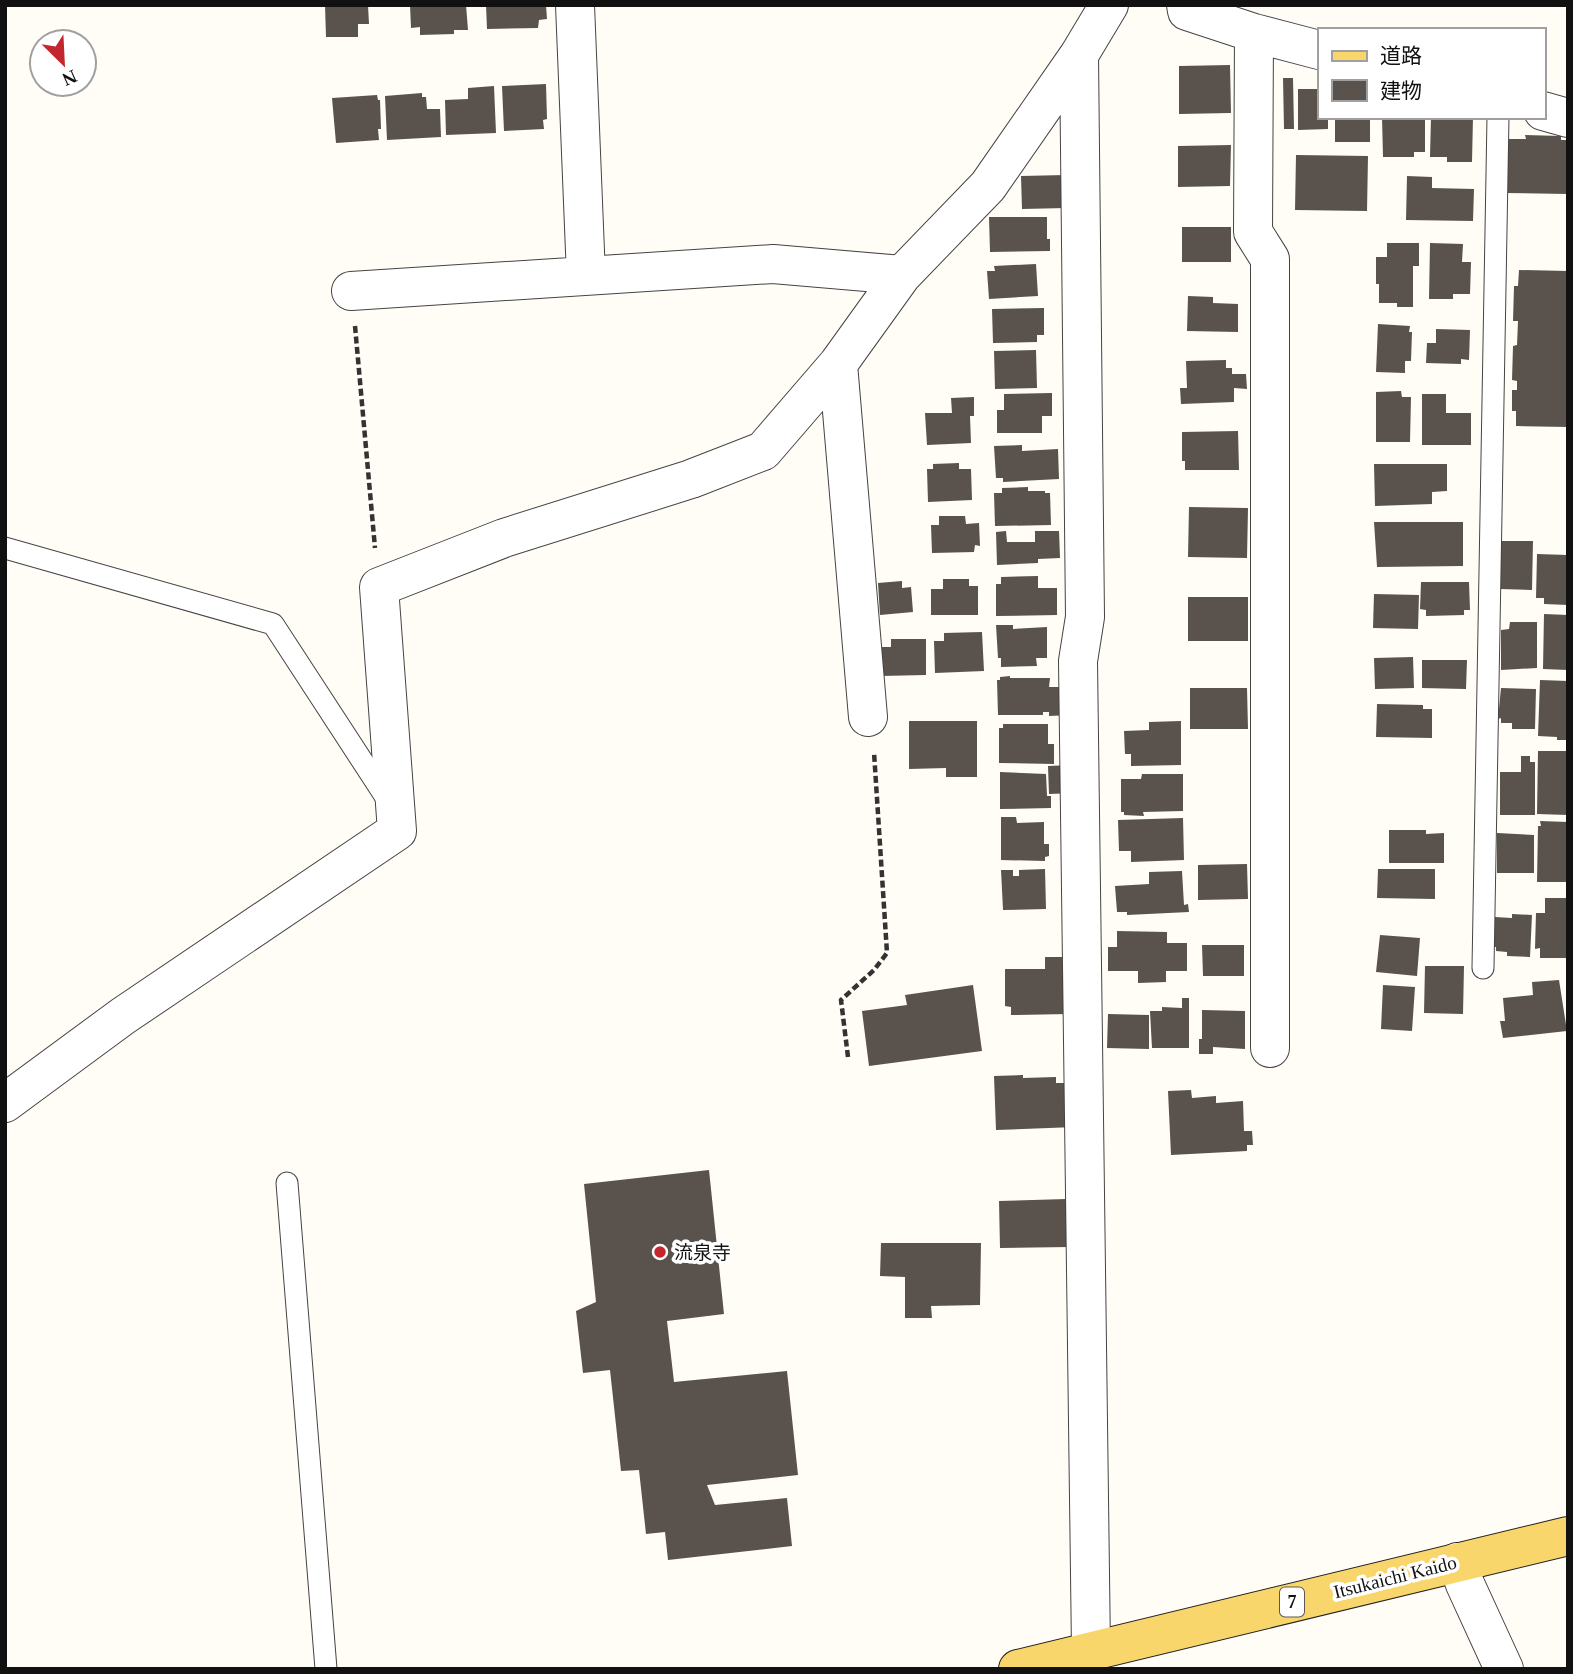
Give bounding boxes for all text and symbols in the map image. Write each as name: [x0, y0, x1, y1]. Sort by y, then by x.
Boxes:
north arrow: [28, 28, 98, 98]
legend: [1318, 28, 1545, 119]
text: 道路: [1380, 44, 1422, 68]
text: N: [59, 66, 80, 91]
text: 建物: [1380, 79, 1422, 103]
place label: 流泉寺: [674, 1242, 731, 1263]
marker: 流泉寺: [652, 1244, 668, 1260]
street label: Itsukaichi Kaido: [1331, 1552, 1459, 1602]
road number: 7: [1280, 1588, 1304, 1616]

